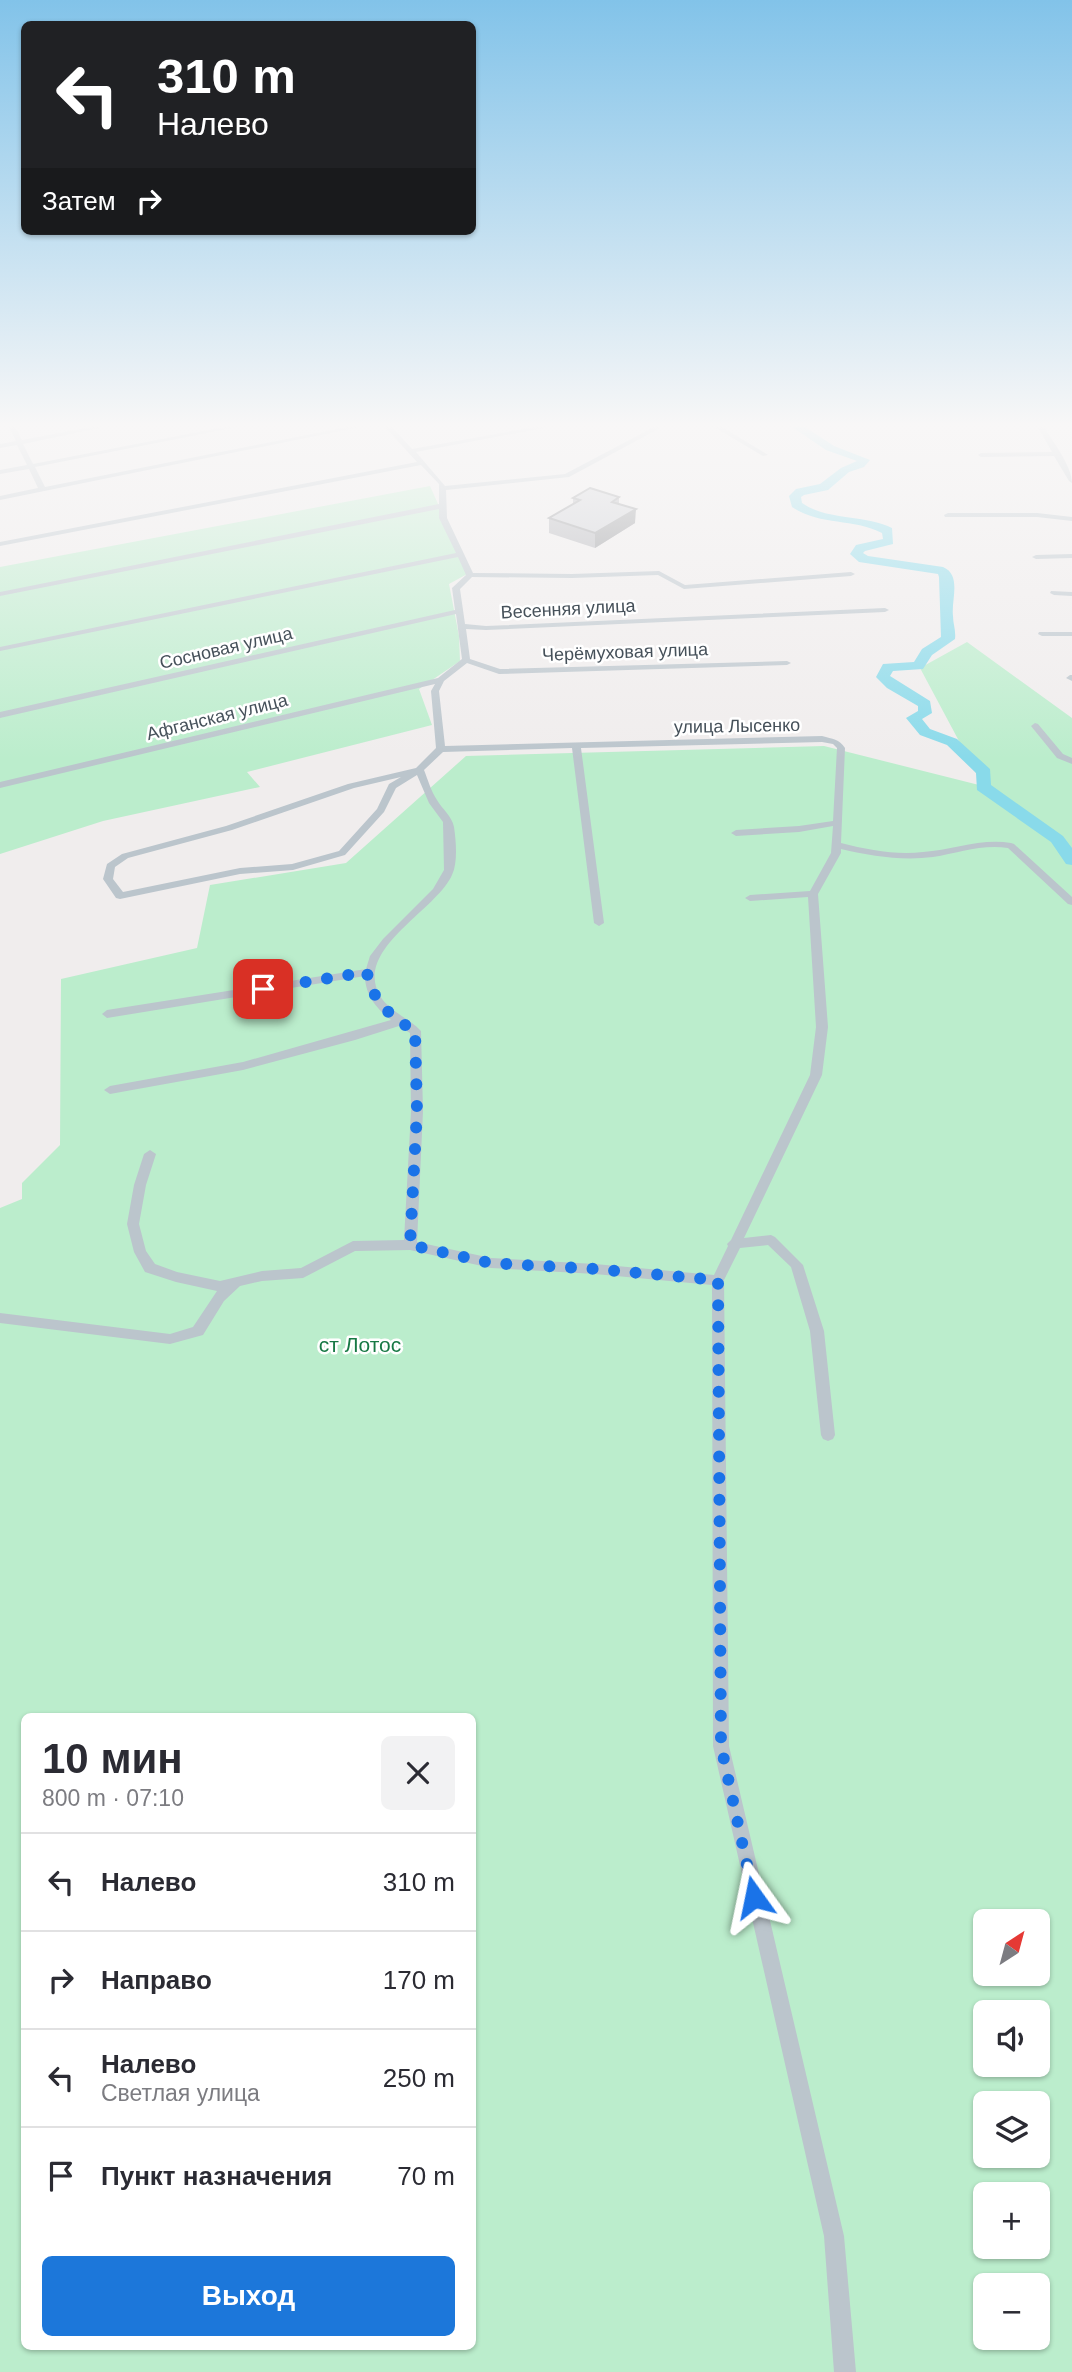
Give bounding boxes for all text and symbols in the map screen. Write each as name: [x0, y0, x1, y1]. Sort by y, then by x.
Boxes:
icon: left: [42, 49, 133, 140]
text: 310 m: [157, 49, 296, 103]
text: Налево: [157, 106, 269, 142]
icon: right: [130, 182, 168, 220]
text: Затем: [42, 186, 116, 216]
street label: Весенняя улица: [500, 595, 637, 623]
street label: Сосновая улица: [158, 623, 295, 673]
street label: Черёмуховая улица: [542, 639, 709, 665]
street label: Афганская улица: [144, 690, 291, 744]
street label: улица Лысенко: [674, 715, 800, 737]
pin: [233, 959, 293, 1019]
icon: arrive: [244, 970, 282, 1008]
park label: ст Лотос: [319, 1333, 401, 1356]
text: 10 мин: [42, 1735, 183, 1782]
button: close: [381, 1736, 455, 1810]
text: 800 m · 07:10: [42, 1785, 184, 1811]
position arrow: [717, 1860, 791, 1934]
icon: left: [42, 1863, 80, 1901]
text: Налево: [101, 1867, 196, 1897]
text: 310 m: [383, 1867, 455, 1897]
north arrow: [973, 1909, 1050, 1986]
map controls: [973, 1909, 1050, 2350]
icon: right: [42, 1961, 80, 1999]
text: Направо: [101, 1965, 212, 1995]
text: 170 m: [383, 1965, 455, 1995]
button: sound: [973, 2000, 1050, 2077]
text: Налево: [101, 2049, 196, 2079]
icon: left: [42, 2059, 80, 2097]
text: 250 m: [383, 2063, 455, 2093]
text: Светлая улица: [101, 2080, 260, 2106]
button: layers: [973, 2091, 1050, 2168]
icon: arrive: [42, 2157, 80, 2195]
text: Пункт назначения: [101, 2161, 332, 2191]
text: 70 m: [397, 2161, 455, 2191]
button: +: [973, 2182, 1050, 2259]
button: Выход: [42, 2256, 455, 2336]
button: −: [973, 2273, 1050, 2350]

